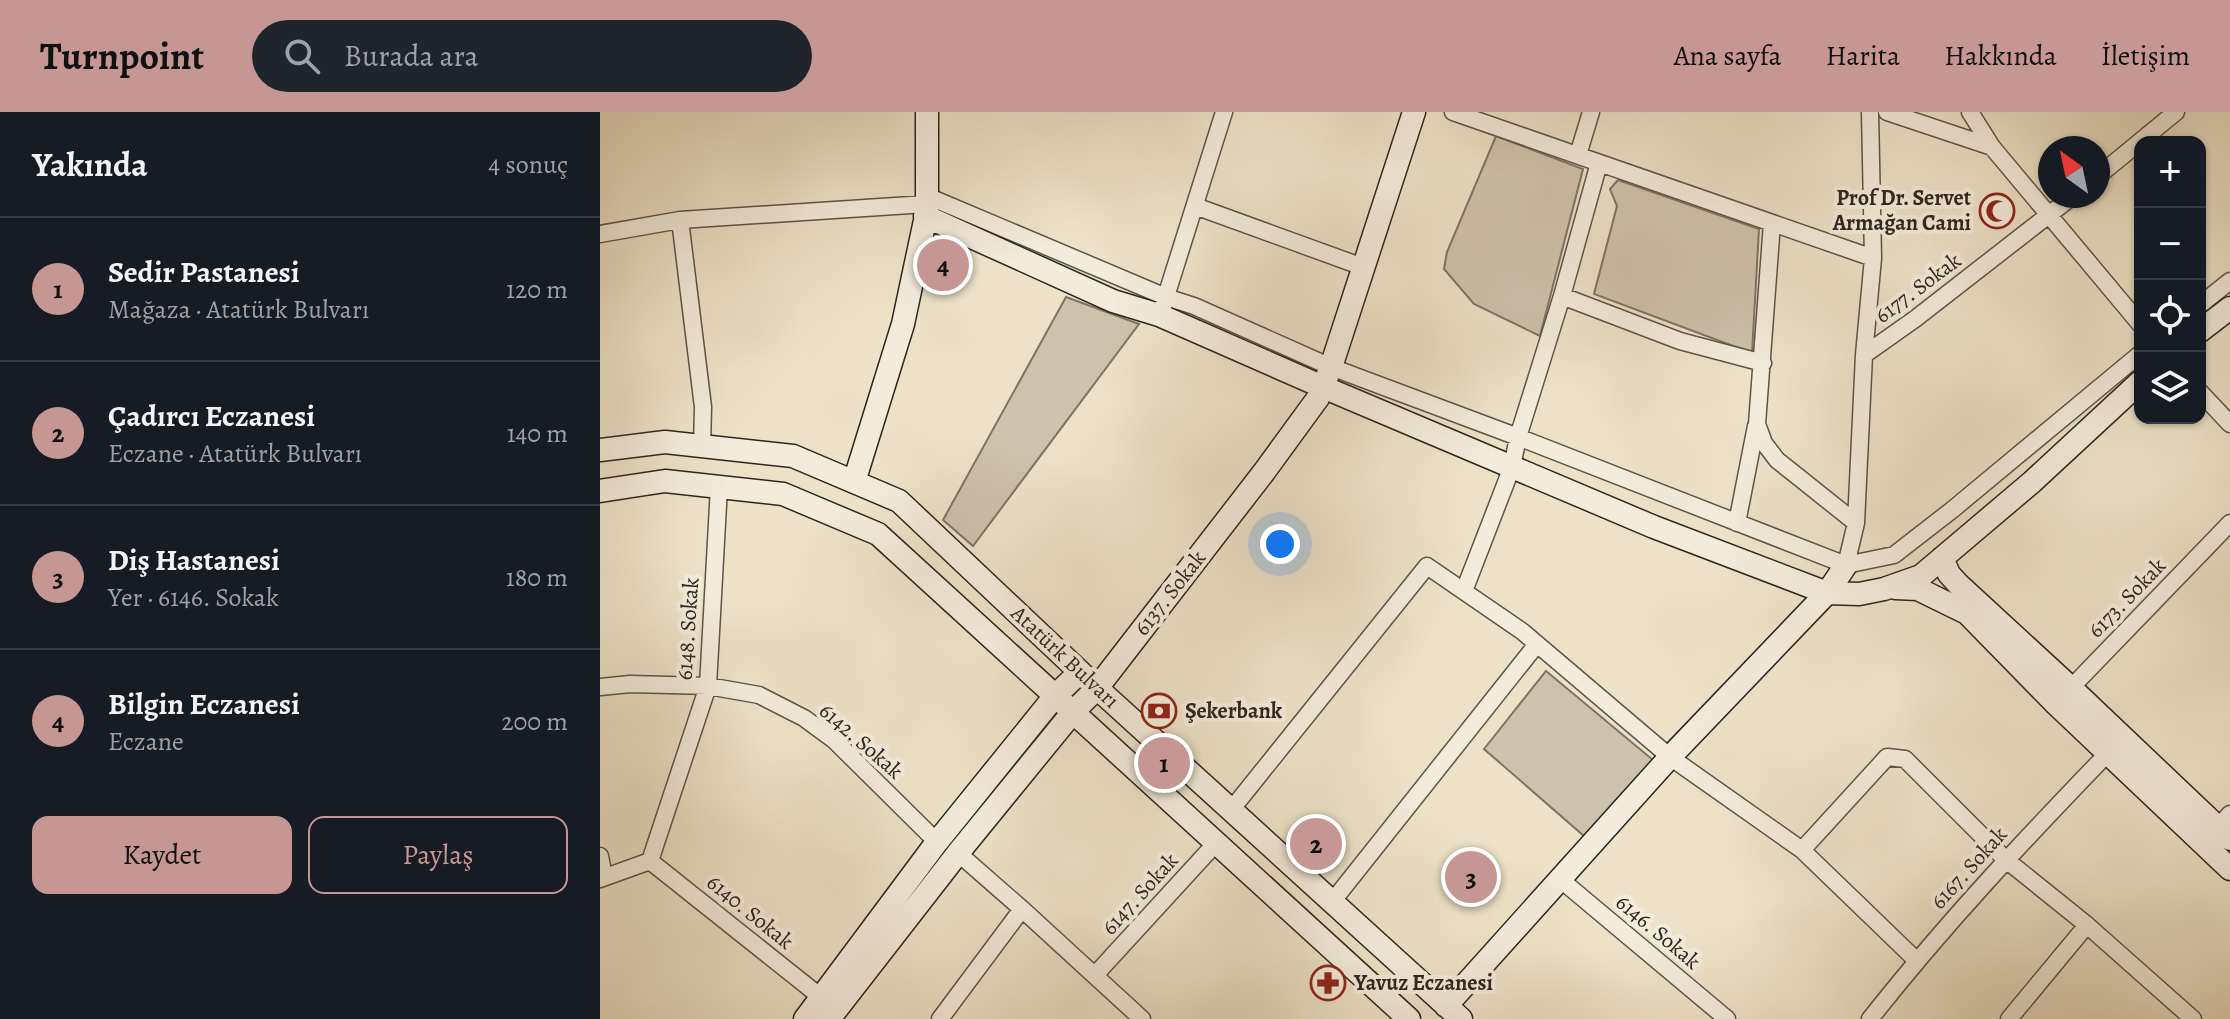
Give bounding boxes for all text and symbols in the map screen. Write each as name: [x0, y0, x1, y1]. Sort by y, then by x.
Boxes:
search box: [252, 20, 812, 92]
text: Turnpoint: [40, 30, 204, 82]
icon: search: [280, 34, 324, 78]
text: Burada ara: [344, 36, 479, 76]
text: Ana sayfa: [1674, 37, 1782, 75]
text: Harita: [1826, 37, 1900, 75]
text: Hakkında: [1944, 37, 2057, 75]
text: İletişim: [2101, 37, 2190, 75]
north arrow: [2038, 136, 2110, 208]
map controls: [2134, 136, 2206, 424]
button: +: [2134, 136, 2206, 208]
text: Yakında: [32, 141, 148, 188]
text: 4 sonuç: [488, 147, 568, 182]
place label: Prof Dr. Servet Armağan Cami: [1832, 183, 1972, 238]
mosque icon: Prof Dr. Servet Armağan Cami: [1978, 192, 2016, 230]
button: −: [2134, 208, 2206, 280]
pin: 4: [917, 235, 969, 295]
street label: 6177. Sokak: [1869, 246, 1967, 330]
text: Sedir Pastanesi: [108, 252, 300, 292]
text: 1: [53, 272, 63, 307]
text: 120 m: [506, 272, 568, 307]
button: locate: [2134, 280, 2206, 352]
text: Mağaza · Atatürk Bulvarı: [108, 292, 369, 327]
button: layers: [2134, 352, 2206, 424]
text: Çadırcı Eczanesi: [108, 396, 315, 436]
text: 2: [52, 416, 64, 451]
text: 140 m: [507, 416, 568, 451]
text: Eczane · Atatürk Bulvarı: [108, 436, 362, 471]
your location: [1260, 524, 1300, 564]
text: Diş Hastanesi: [108, 540, 280, 580]
street label: 6137. Sokak: [1127, 544, 1213, 642]
street label: 6173. Sokak: [2081, 551, 2173, 645]
text: 3: [52, 560, 64, 595]
text: 180 m: [506, 560, 568, 595]
street label: 6148. Sokak: [669, 577, 707, 681]
text: Yer · 6146. Sokak: [108, 580, 279, 615]
street label: Atatürk Bulvarı: [1004, 598, 1126, 715]
text: Bilgin Eczanesi: [108, 684, 300, 724]
bank icon: Şekerbank: [1140, 692, 1178, 730]
street label: 6142. Sokak: [812, 696, 910, 786]
place label: Şekerbank: [1185, 696, 1283, 726]
text: 4: [52, 704, 64, 739]
text: 200 m: [501, 704, 568, 739]
text: Eczane: [108, 724, 184, 759]
pin: 1: [1138, 733, 1190, 793]
pin: 2: [1290, 814, 1342, 874]
button: Kaydet: [32, 816, 292, 894]
button: Paylaş: [308, 816, 568, 894]
street label: 6167. Sokak: [1924, 820, 2014, 916]
street label: 6147. Sokak: [1095, 846, 1185, 942]
pin: 3: [1445, 847, 1497, 907]
street label: 6140. Sokak: [700, 868, 800, 956]
street label: 6146. Sokak: [1609, 888, 1707, 976]
pharmacy icon: Yavuz Eczanesi: [1309, 964, 1347, 1002]
place label: Yavuz Eczanesi: [1353, 968, 1493, 998]

